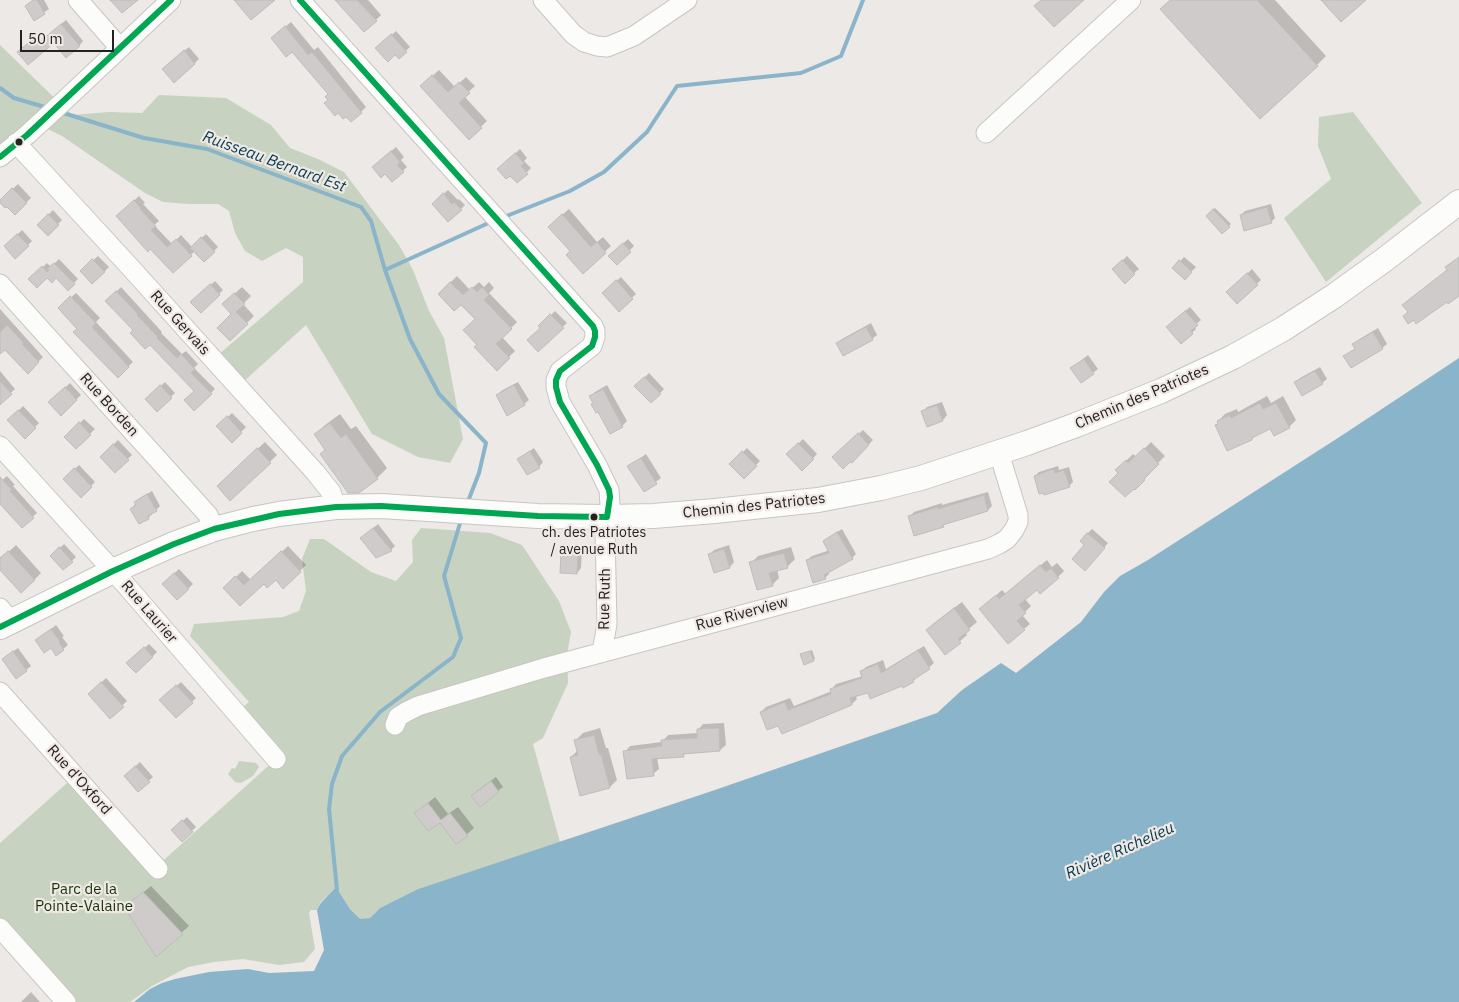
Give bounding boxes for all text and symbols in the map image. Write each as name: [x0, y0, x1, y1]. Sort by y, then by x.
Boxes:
scale bar: [22, 20, 116, 52]
text: 50 m: [28, 29, 63, 48]
water label: Ruisseau Bernard Est: [200, 127, 348, 197]
unlabelled marker: [14, 137, 24, 147]
street label: Rue Gervais: [146, 287, 214, 359]
street label: Chemin des Patriotes: [1072, 361, 1212, 433]
street label: Rue Borden: [76, 370, 142, 440]
street label: Chemin des Patriotes: [682, 490, 826, 522]
marker: ch. des Patriotes / avenue Ruth: [589, 512, 599, 522]
place label: ch. des Patriotes / avenue Ruth: [542, 525, 646, 558]
street label: Rue Ruth: [595, 568, 615, 630]
street label: Rue Laurier: [117, 577, 181, 647]
street label: Rue Riverview: [694, 593, 790, 635]
street label: Rue d'Oxford: [43, 741, 115, 819]
water label: Rivière Richelieu: [1063, 818, 1177, 884]
park label: Parc de la Pointe-Valaine: [35, 881, 133, 916]

